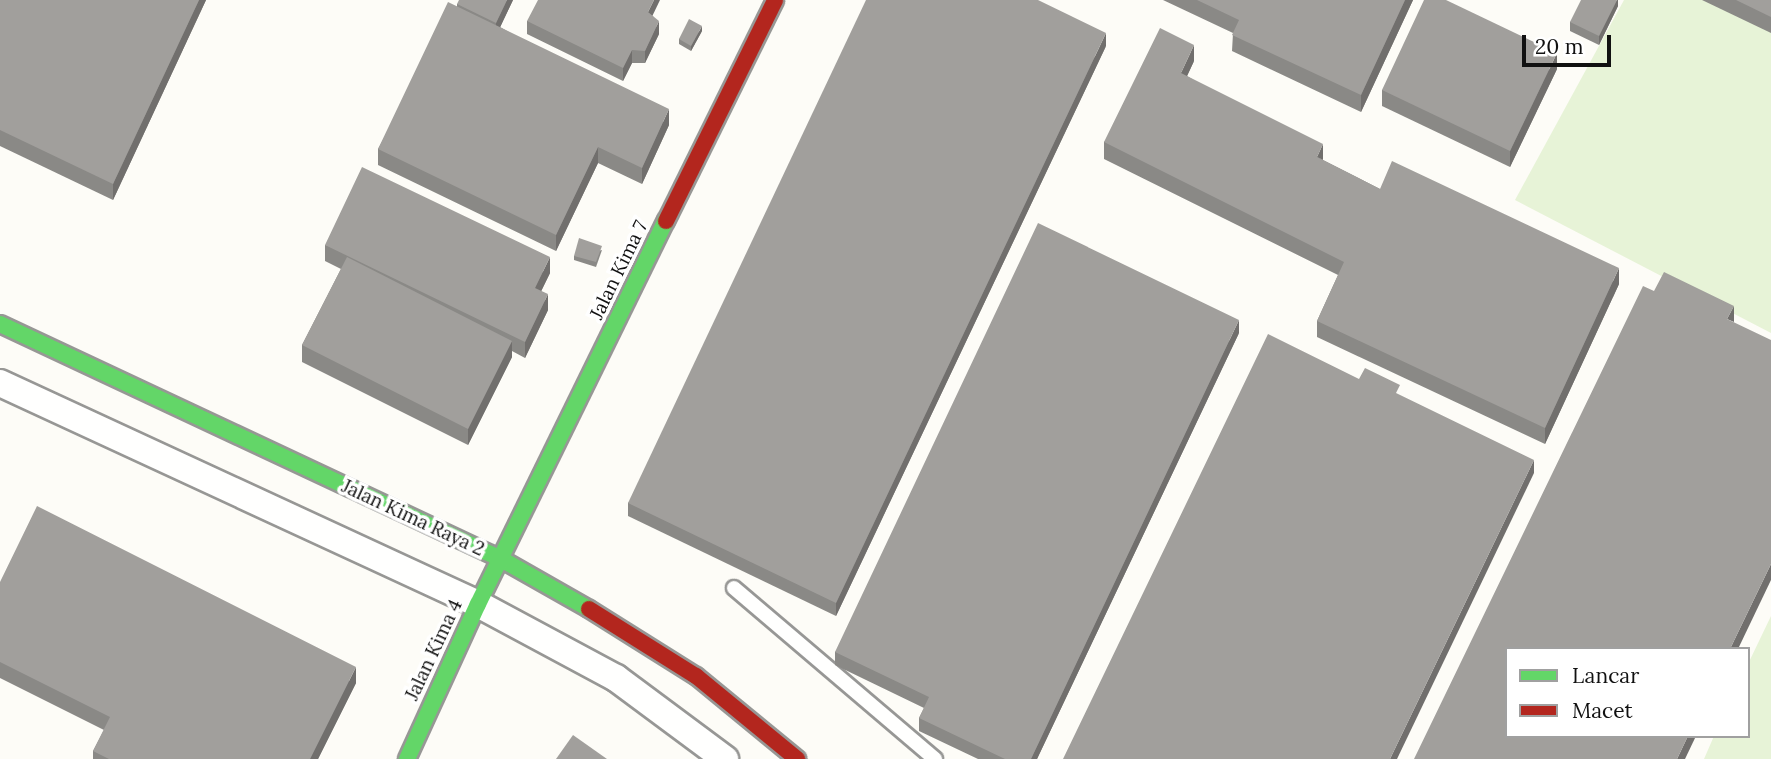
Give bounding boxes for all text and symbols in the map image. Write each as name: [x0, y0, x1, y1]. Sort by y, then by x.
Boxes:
scale bar: [1526, 21, 1615, 65]
text: 20 m: [1535, 33, 1584, 60]
street label: Jalan Kima 7: [585, 217, 653, 323]
street label: Jalan Kima Raya 2: [338, 475, 488, 561]
street label: Jalan Kima 4: [401, 596, 467, 704]
legend: [1505, 647, 1750, 738]
text: Lancar: [1572, 662, 1639, 689]
text: Macet: [1572, 697, 1633, 724]

